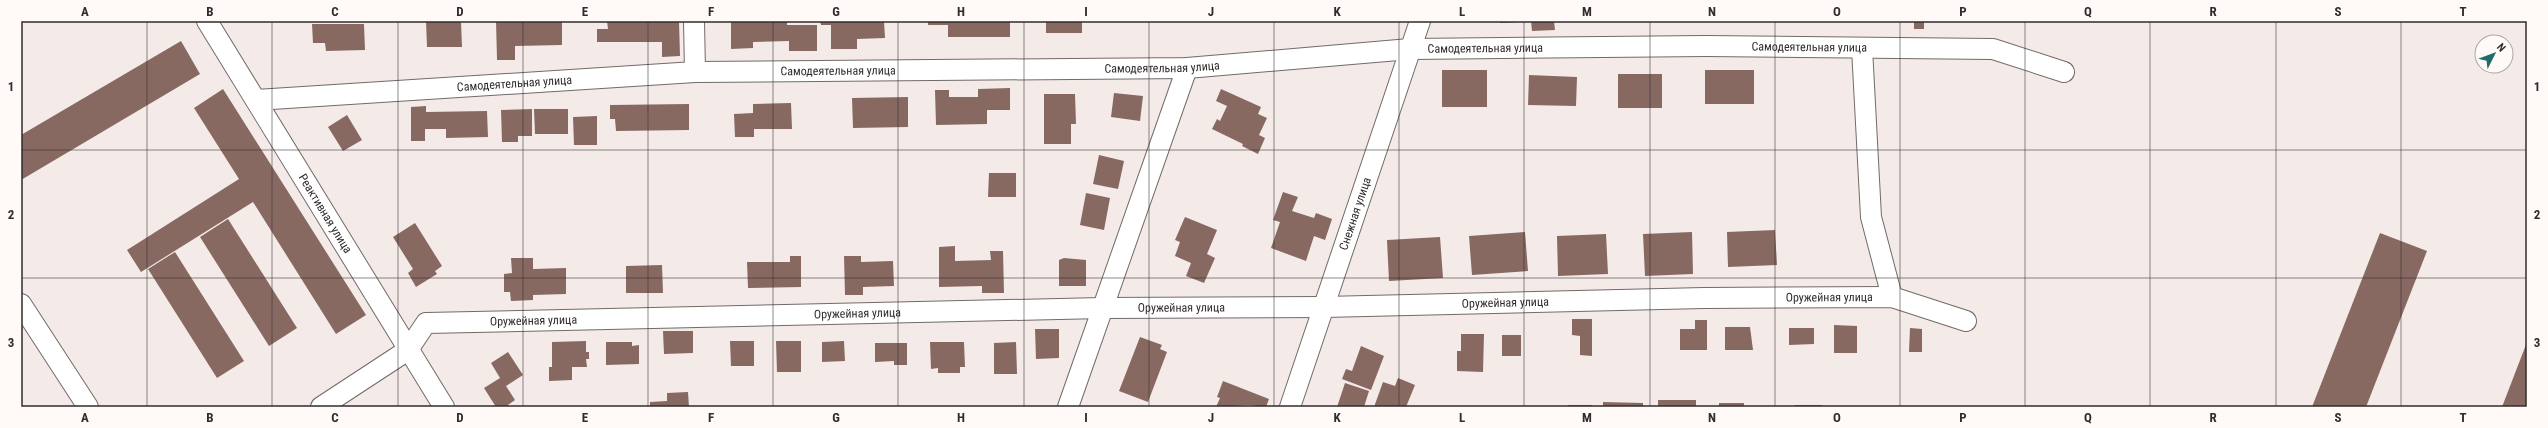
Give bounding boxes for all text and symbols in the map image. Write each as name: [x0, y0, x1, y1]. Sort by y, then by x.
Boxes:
text: A: [81, 4, 89, 19]
text: B: [206, 4, 214, 19]
text: C: [331, 4, 339, 19]
text: D: [456, 4, 464, 19]
text: E: [582, 4, 589, 19]
text: F: [708, 4, 714, 19]
text: G: [832, 4, 840, 19]
text: H: [957, 4, 965, 19]
text: I: [1084, 4, 1088, 19]
text: J: [1208, 4, 1214, 19]
text: K: [1333, 4, 1341, 19]
text: L: [1459, 4, 1465, 19]
text: M: [1582, 4, 1592, 19]
text: N: [1708, 4, 1716, 19]
text: O: [1833, 4, 1841, 19]
text: P: [1959, 4, 1967, 19]
text: Q: [2084, 4, 2092, 19]
text: R: [2209, 4, 2217, 19]
text: S: [2334, 4, 2342, 19]
text: T: [2459, 4, 2467, 19]
north arrow: [2474, 34, 2514, 74]
street label: Самодеятельная улица: [1751, 39, 1867, 55]
street label: Самодеятельная улица: [1428, 41, 1543, 56]
text: N: [2494, 41, 2508, 55]
street label: Самодеятельная улица: [1104, 58, 1221, 76]
street label: Самодеятельная улица: [780, 63, 896, 78]
street label: Самодеятельная улица: [456, 73, 573, 94]
text: 1: [8, 79, 14, 94]
text: 1: [2534, 79, 2540, 94]
street label: Реактивная улица: [296, 171, 355, 256]
street label: Снежная улица: [1336, 175, 1374, 252]
text: 2: [8, 207, 15, 222]
text: 2: [2534, 207, 2541, 222]
street label: Оружейная улица: [1786, 290, 1873, 305]
street label: Оружейная улица: [1462, 295, 1549, 311]
street label: Оружейная улица: [1138, 300, 1225, 315]
street label: Оружейная улица: [814, 305, 901, 321]
street label: Оружейная улица: [490, 313, 577, 329]
text: 3: [8, 335, 14, 350]
text: 3: [2534, 335, 2540, 350]
text: A: [81, 410, 89, 425]
text: B: [206, 410, 214, 425]
text: C: [331, 410, 339, 425]
text: D: [456, 410, 464, 425]
text: E: [582, 410, 589, 425]
text: F: [708, 410, 714, 425]
text: G: [832, 410, 840, 425]
text: H: [957, 410, 965, 425]
text: I: [1084, 410, 1088, 425]
text: J: [1208, 410, 1214, 425]
text: K: [1333, 410, 1341, 425]
text: L: [1459, 410, 1465, 425]
text: M: [1582, 410, 1592, 425]
text: N: [1708, 410, 1716, 425]
text: O: [1833, 410, 1841, 425]
text: P: [1959, 410, 1967, 425]
text: Q: [2084, 410, 2092, 425]
text: R: [2209, 410, 2217, 425]
text: S: [2334, 410, 2342, 425]
text: T: [2459, 410, 2467, 425]

